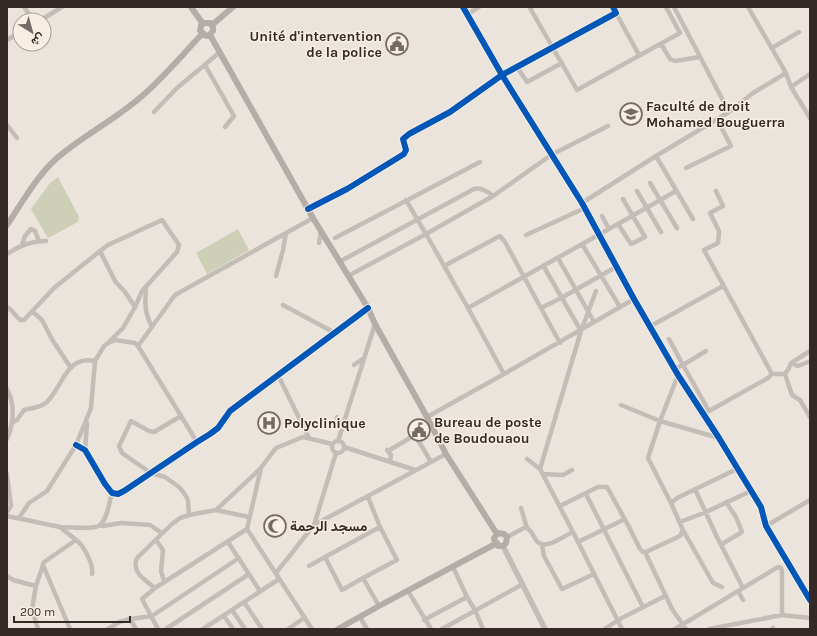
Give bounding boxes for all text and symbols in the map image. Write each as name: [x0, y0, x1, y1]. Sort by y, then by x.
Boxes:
north arrow: [12, 12, 52, 52]
place label: Unité d'intervention de la police: [250, 28, 382, 61]
text: ش: [29, 30, 47, 49]
public building icon: Unité d'intervention de la police: [384, 31, 410, 57]
place label: Faculté de droit Mohamed Bouguerra: [646, 98, 785, 131]
school or university icon: Faculté de droit Mohamed Bouguerra: [618, 101, 644, 127]
hospital icon: Polyclinique: [256, 410, 282, 436]
place label: Bureau de poste de Boudouaou: [434, 414, 542, 447]
place label: Polyclinique: [284, 415, 366, 432]
public building icon: Bureau de poste de Boudouaou: [406, 417, 432, 443]
mosque icon: مسجد الرحمة: [262, 513, 288, 539]
place label: مسجد الرحمة: [290, 518, 368, 535]
scale bar: [14, 598, 130, 624]
text: 200 m: [20, 605, 55, 619]

